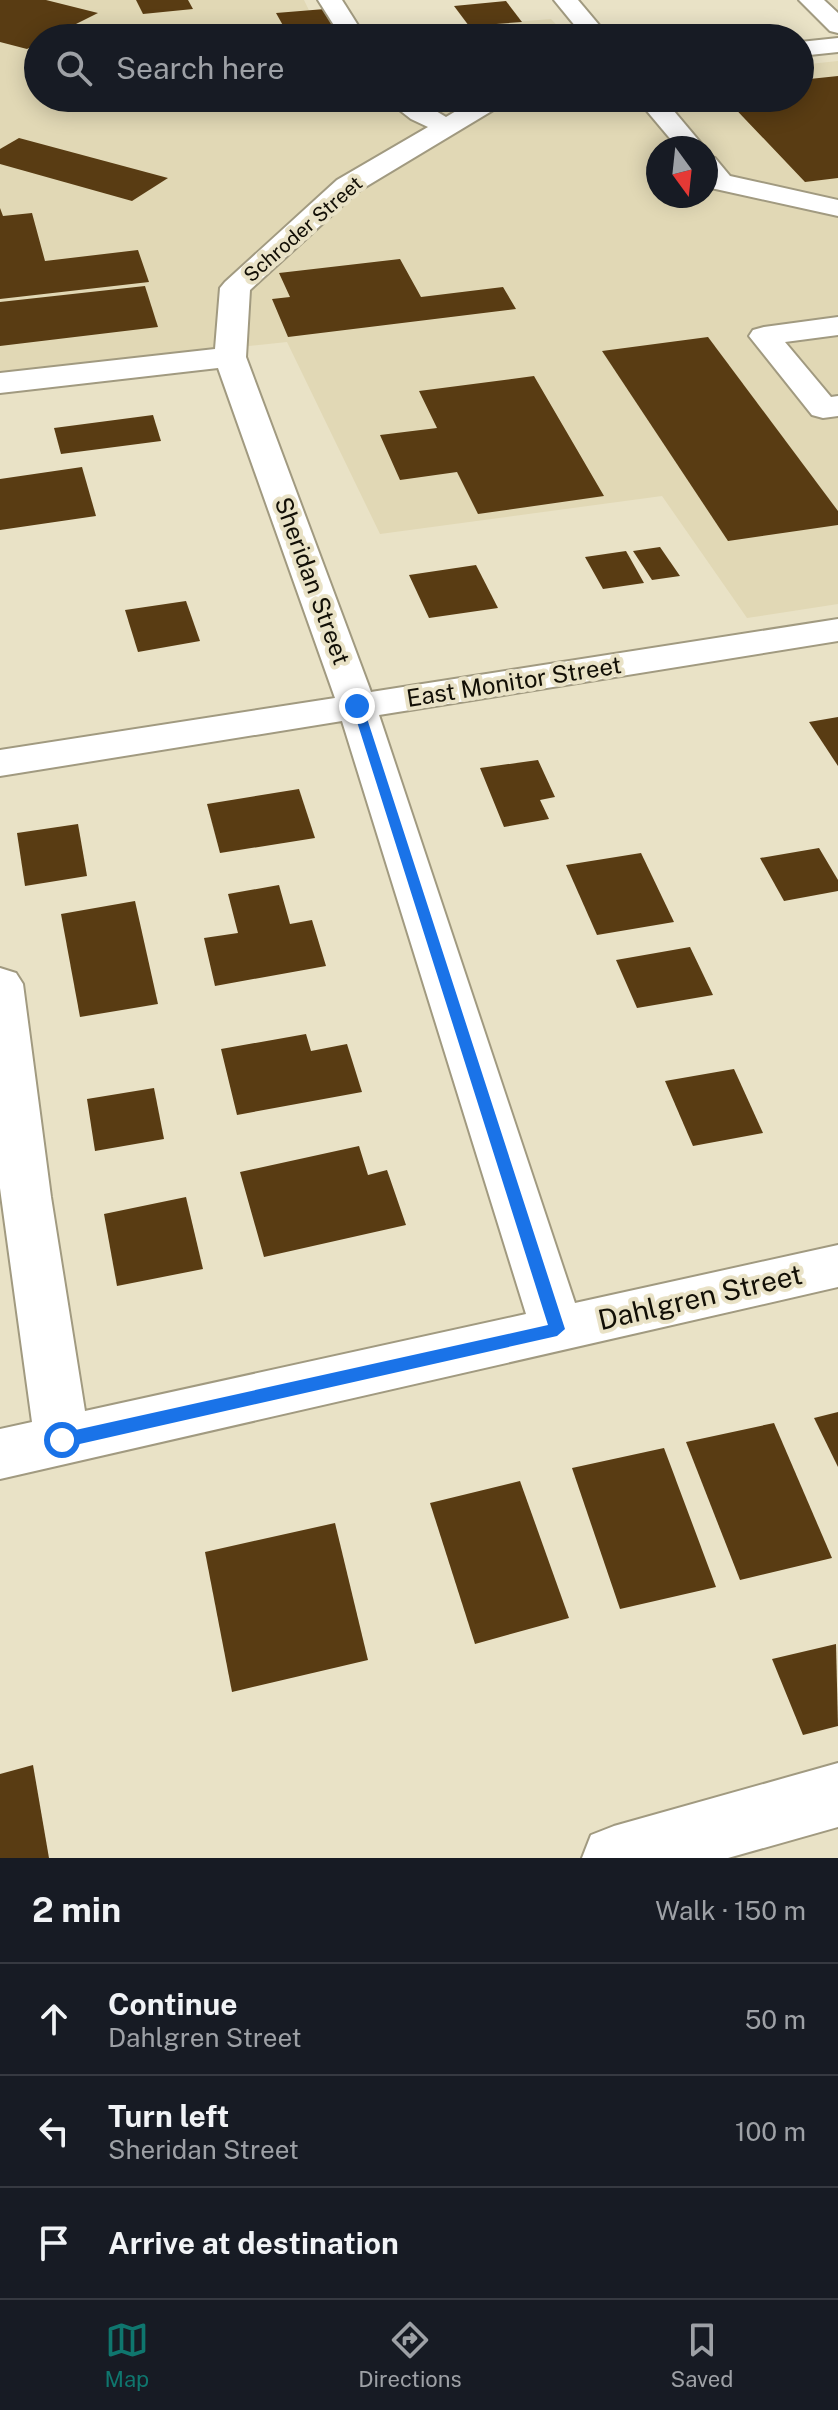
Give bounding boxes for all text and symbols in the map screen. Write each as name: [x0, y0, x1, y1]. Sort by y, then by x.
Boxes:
search box: [24, 24, 814, 112]
icon: search: [52, 46, 96, 90]
text: Search here: [116, 50, 284, 86]
north arrow: [646, 136, 718, 208]
street label: Schroder Street: [239, 171, 367, 287]
street label: Sheridan Street: [270, 493, 356, 668]
street label: East Monitor Street: [404, 650, 623, 712]
route end: [339, 688, 375, 724]
street label: Dahlgren Street: [595, 1257, 805, 1336]
route start: [44, 1422, 80, 1458]
text: 2 min: [32, 1890, 121, 1930]
text: Walk · 150 m: [655, 1895, 806, 1926]
text: Continue: [108, 1986, 238, 2022]
icon: ahead: [32, 1997, 76, 2041]
text: 50 m: [745, 2004, 806, 2035]
text: Dahlgren Street: [108, 2022, 302, 2053]
text: Turn left: [108, 2098, 229, 2134]
icon: left: [32, 2109, 76, 2153]
text: 100 m: [735, 2116, 806, 2147]
text: Sheridan Street: [108, 2134, 299, 2165]
icon: arrive: [32, 2221, 76, 2265]
text: Arrive at destination: [108, 2225, 399, 2261]
tab: Map: [105, 2318, 149, 2392]
tab: Directions: [358, 2318, 462, 2392]
tab: Saved: [671, 2318, 733, 2392]

